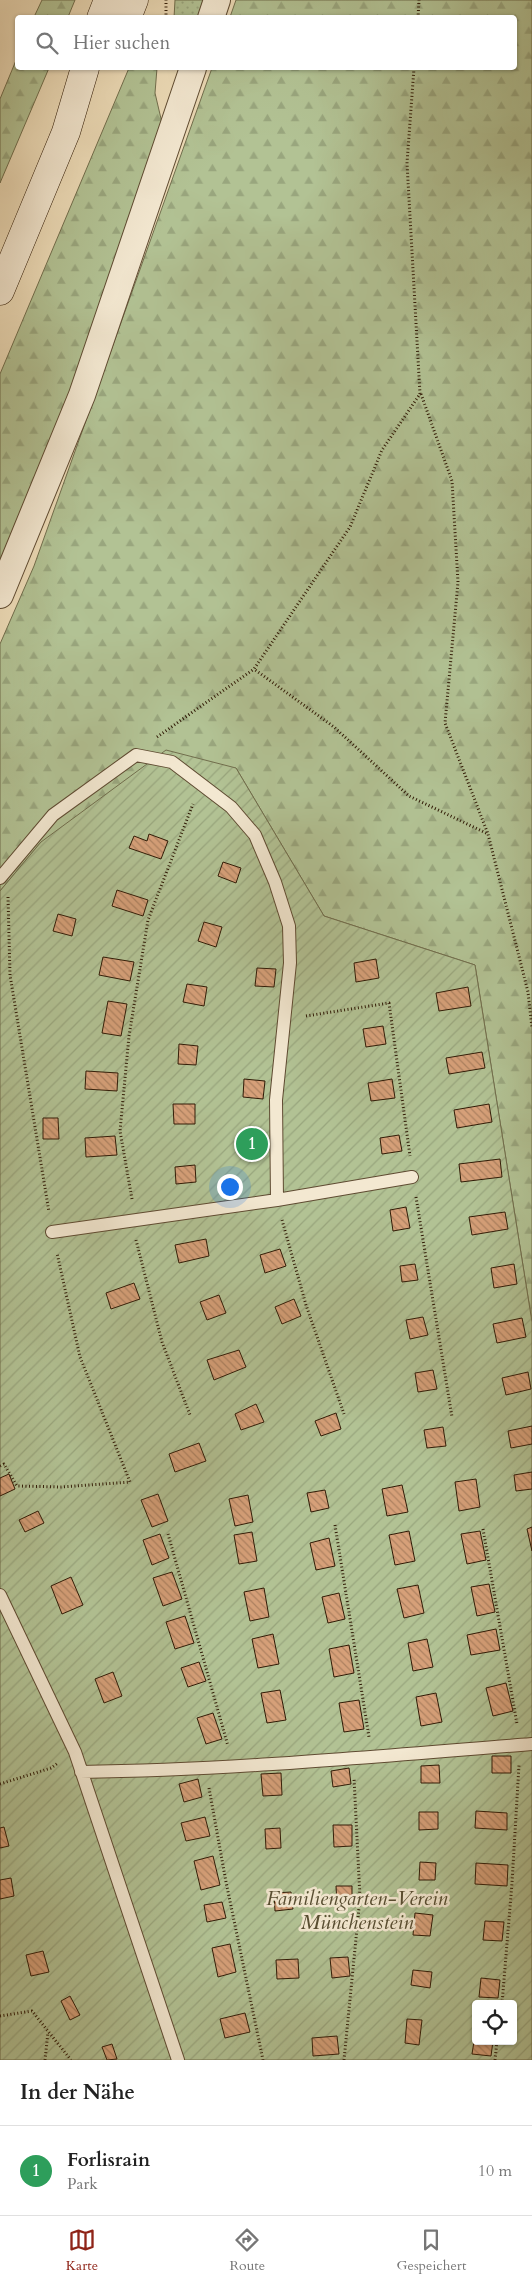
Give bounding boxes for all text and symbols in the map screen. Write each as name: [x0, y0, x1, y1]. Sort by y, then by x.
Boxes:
search box: [15, 15, 517, 70]
icon: search: [33, 29, 61, 57]
text: Hier suchen: [73, 30, 170, 56]
pin: 1: [236, 1125, 268, 1163]
your location: [217, 1174, 243, 1200]
park label: Familiengarten-Verein Münchenstein: [266, 1884, 449, 1937]
map controls: [472, 2000, 517, 2045]
button: locate: [472, 2000, 517, 2045]
text: In der Nähe: [20, 2078, 135, 2107]
text: Forlisrain: [67, 2147, 150, 2173]
text: 1: [32, 2160, 40, 2182]
text: 10 m: [478, 2160, 512, 2182]
text: Park: [67, 2173, 98, 2195]
tab: Karte: [66, 2226, 98, 2275]
tab: Route: [229, 2226, 265, 2275]
tab: Gespeichert: [396, 2226, 466, 2275]

